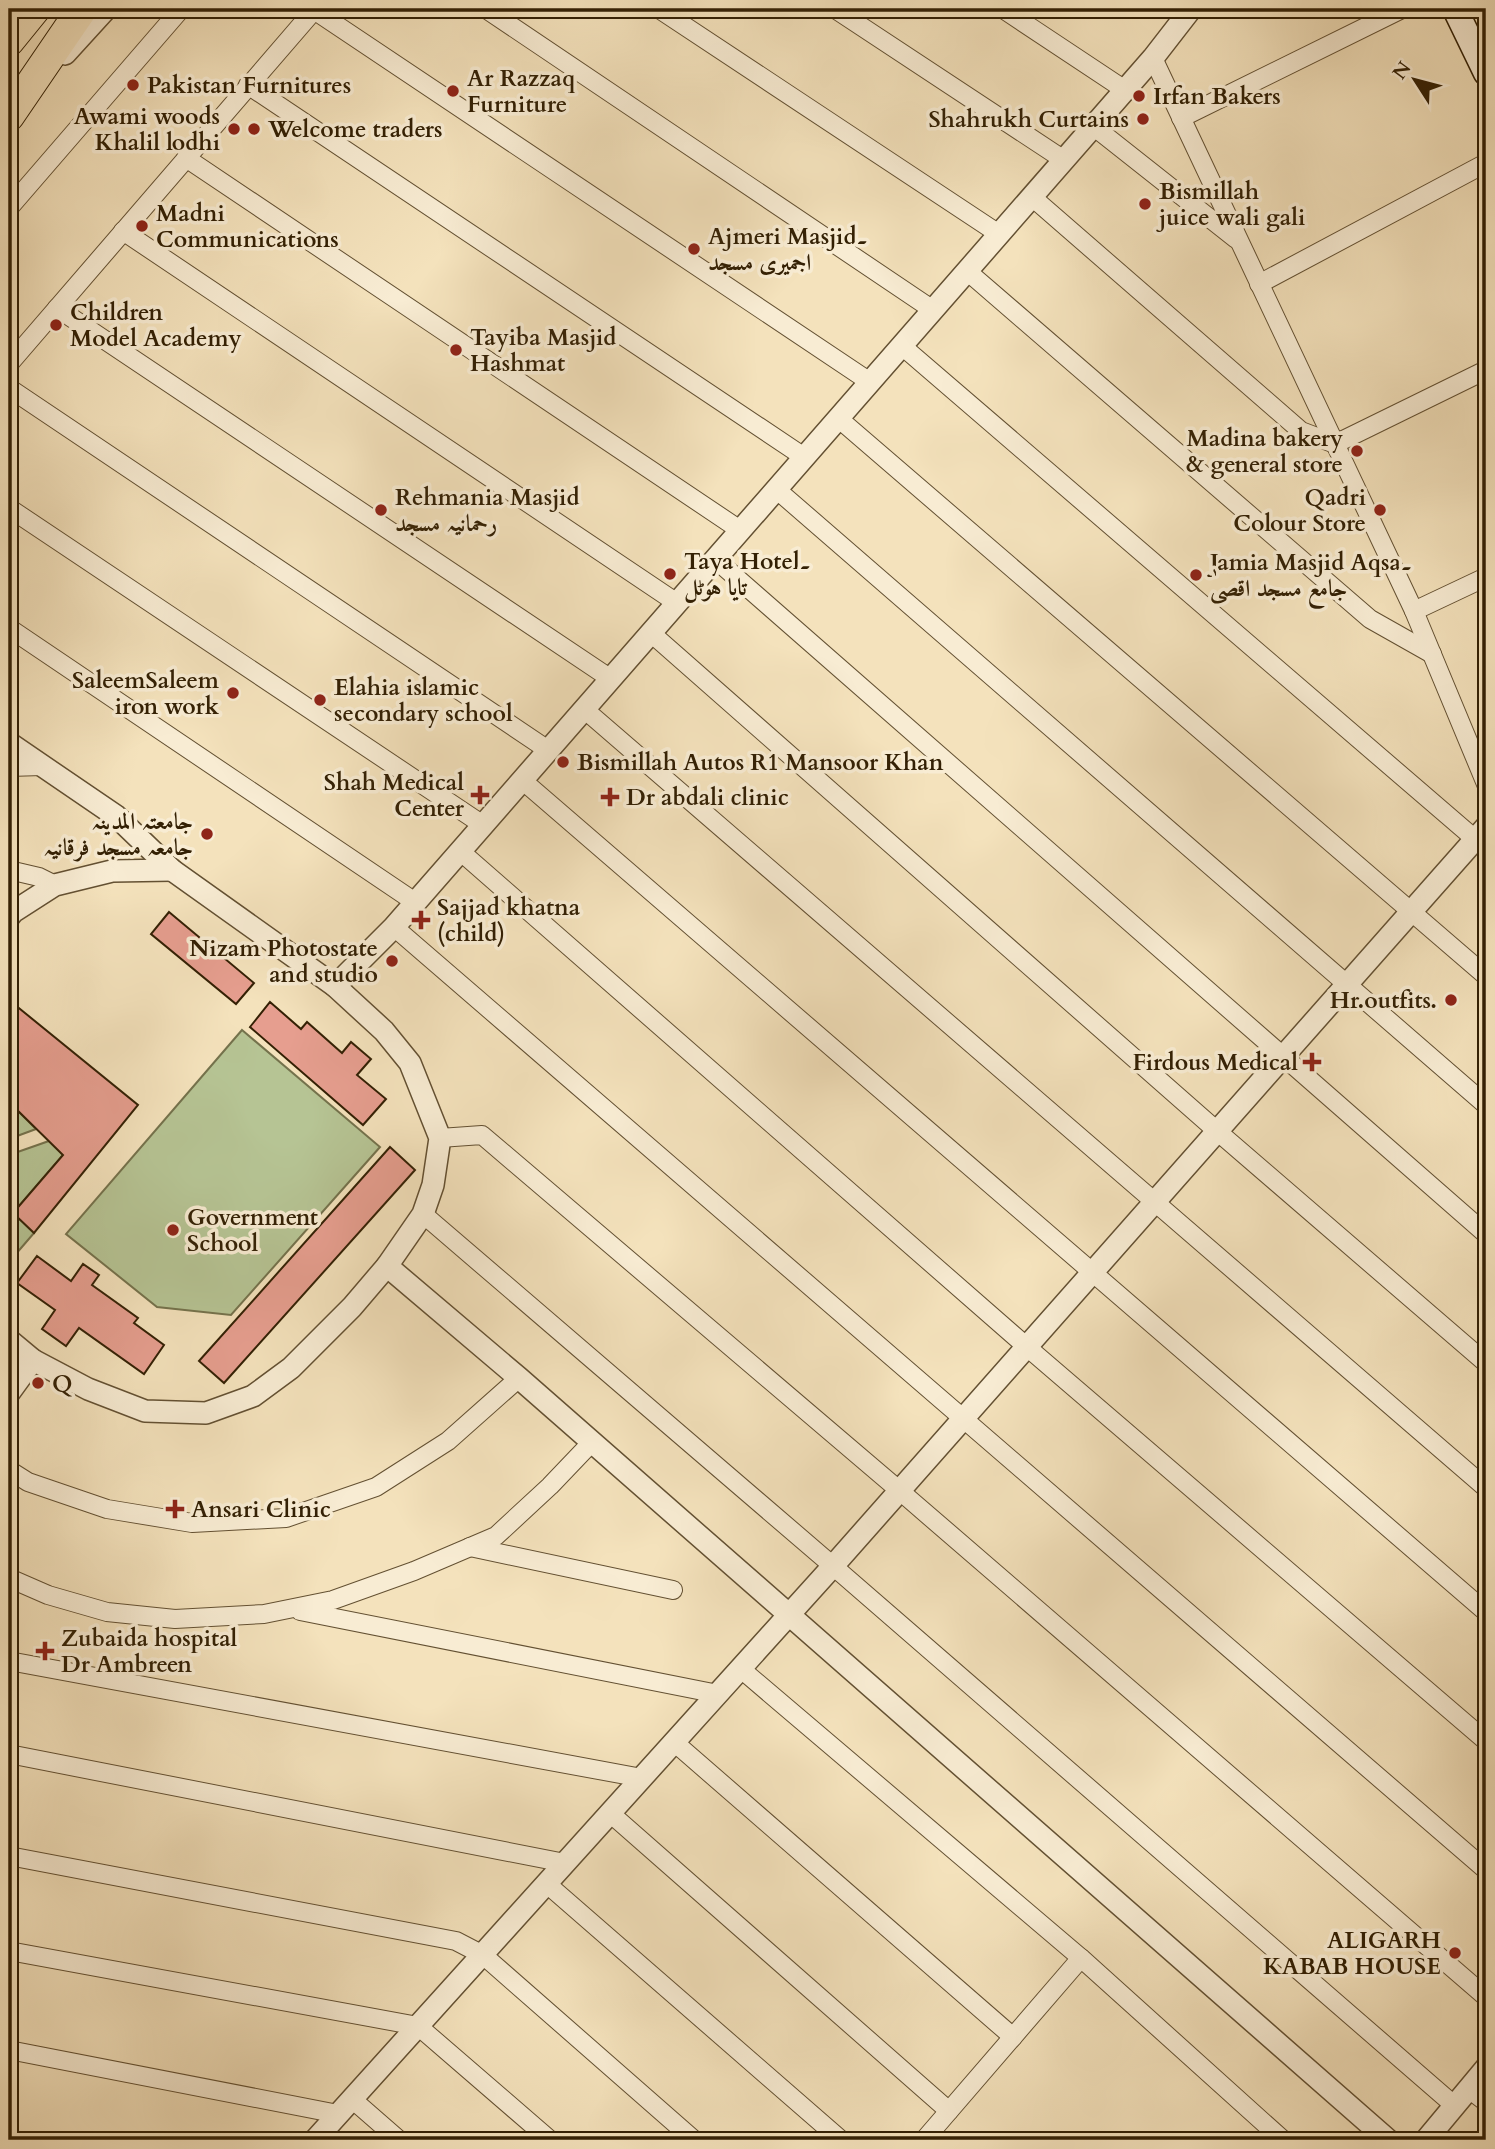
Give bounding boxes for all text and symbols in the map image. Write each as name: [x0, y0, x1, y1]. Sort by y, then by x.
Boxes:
north arrow: [1380, 46, 1450, 116]
text: N: [1387, 56, 1418, 85]
place label: Ar Razzaq Furniture: [467, 63, 576, 120]
place label: Pakistan Furnitures: [147, 70, 351, 101]
marker: Pakistan Furnitures: [125, 77, 141, 93]
place label: Irfan Bakers: [1153, 81, 1281, 112]
marker: Ar Razzaq Furniture: [445, 83, 461, 99]
marker: Irfan Bakers: [1131, 88, 1147, 104]
place label: Awami woods Khalil lodhi: [74, 101, 220, 158]
place label: Shahrukh Curtains: [928, 104, 1129, 135]
marker: Shahrukh Curtains: [1135, 111, 1151, 127]
place label: Welcome traders: [267, 114, 443, 145]
marker: Awami woods Khalil lodhi: [226, 121, 242, 137]
marker: Welcome traders: [246, 121, 262, 137]
place label: Bismillah juice wali gali: [1156, 176, 1305, 233]
marker: Bismillah juice wali gali: [1137, 196, 1153, 212]
place label: Madni Communications: [156, 198, 339, 255]
marker: Madni Communications: [134, 218, 150, 234]
place label: Ajmeri Masjid۔ اجمیری مسجد: [708, 221, 868, 278]
marker: Ajmeri Masjid۔ اجمیری مسجد: [686, 241, 702, 257]
place label: Children Model Academy: [70, 297, 242, 354]
marker: Children Model Academy: [48, 317, 64, 333]
place label: Tayiba Masjid Hashmat: [470, 322, 616, 379]
marker: Tayiba Masjid Hashmat: [448, 342, 464, 358]
place label: Madina bakery & general store: [1186, 423, 1343, 480]
marker: Madina bakery & general store: [1349, 443, 1365, 459]
place label: Rehmania Masjid رحمانیہ مسجد: [395, 482, 579, 539]
place label: Qadri Colour Store: [1233, 482, 1366, 539]
marker: Rehmania Masjid رحمانیہ مسجد: [373, 502, 389, 518]
marker: Qadri Colour Store: [1372, 502, 1388, 518]
place label: Taya Hotel۔ تایا ہوٹل: [684, 546, 811, 604]
place label: Jamia Masjid Aqsa۔ جامع مسجد اقصیٰ: [1207, 547, 1412, 610]
marker: Taya Hotel۔ تایا ہوٹل: [662, 566, 678, 582]
marker: Jamia Masjid Aqsa۔ جامع مسجد اقصیٰ: [1188, 567, 1204, 583]
place label: SaleemSaleem iron work: [72, 665, 220, 722]
place label: Elahia islamic secondary school: [334, 672, 513, 729]
marker: SaleemSaleem iron work: [225, 685, 241, 701]
marker: Elahia islamic secondary school: [312, 692, 328, 708]
place label: Bismillah Autos R1 Mansoor Khan: [577, 747, 944, 778]
marker: Bismillah Autos R1 Mansoor Khan: [555, 754, 571, 770]
place label: Shah Medical Center: [324, 767, 465, 824]
place label: Dr abdali clinic: [626, 782, 789, 813]
marker: Shah Medical Center: [470, 785, 490, 805]
marker: Dr abdali clinic: [600, 787, 620, 807]
place label: جامعتہ المدینہ جامعہ مسجد فرقانیہ: [43, 806, 193, 863]
marker: جامعتہ المدینہ جامعہ مسجد فرقانیہ: [199, 826, 215, 842]
place label: Sajjad khatna (child): [437, 892, 581, 949]
marker: Sajjad khatna (child): [411, 910, 431, 930]
place label: Nizam Photostate and studio: [189, 933, 378, 990]
marker: Nizam Photostate and studio: [384, 953, 400, 969]
place label: Hr.outfits.: [1330, 985, 1437, 1016]
marker: Hr.outfits.: [1443, 992, 1459, 1008]
place label: Firdous Medical: [1133, 1047, 1298, 1078]
marker: Firdous Medical: [1304, 1054, 1320, 1070]
place label: Government School: [187, 1202, 318, 1259]
marker: Government School: [165, 1222, 181, 1238]
place label: Q: [52, 1368, 72, 1399]
marker: Q: [30, 1375, 46, 1391]
place label: Ansari Clinic: [191, 1494, 331, 1525]
marker: Ansari Clinic: [165, 1499, 185, 1519]
place label: Zubaida hospital Dr Ambreen: [61, 1623, 238, 1680]
marker: Zubaida hospital Dr Ambreen: [35, 1641, 55, 1661]
place label: ALIGARH KABAB HOUSE: [1263, 1925, 1441, 1982]
marker: ALIGARH KABAB HOUSE: [1447, 1945, 1463, 1961]

